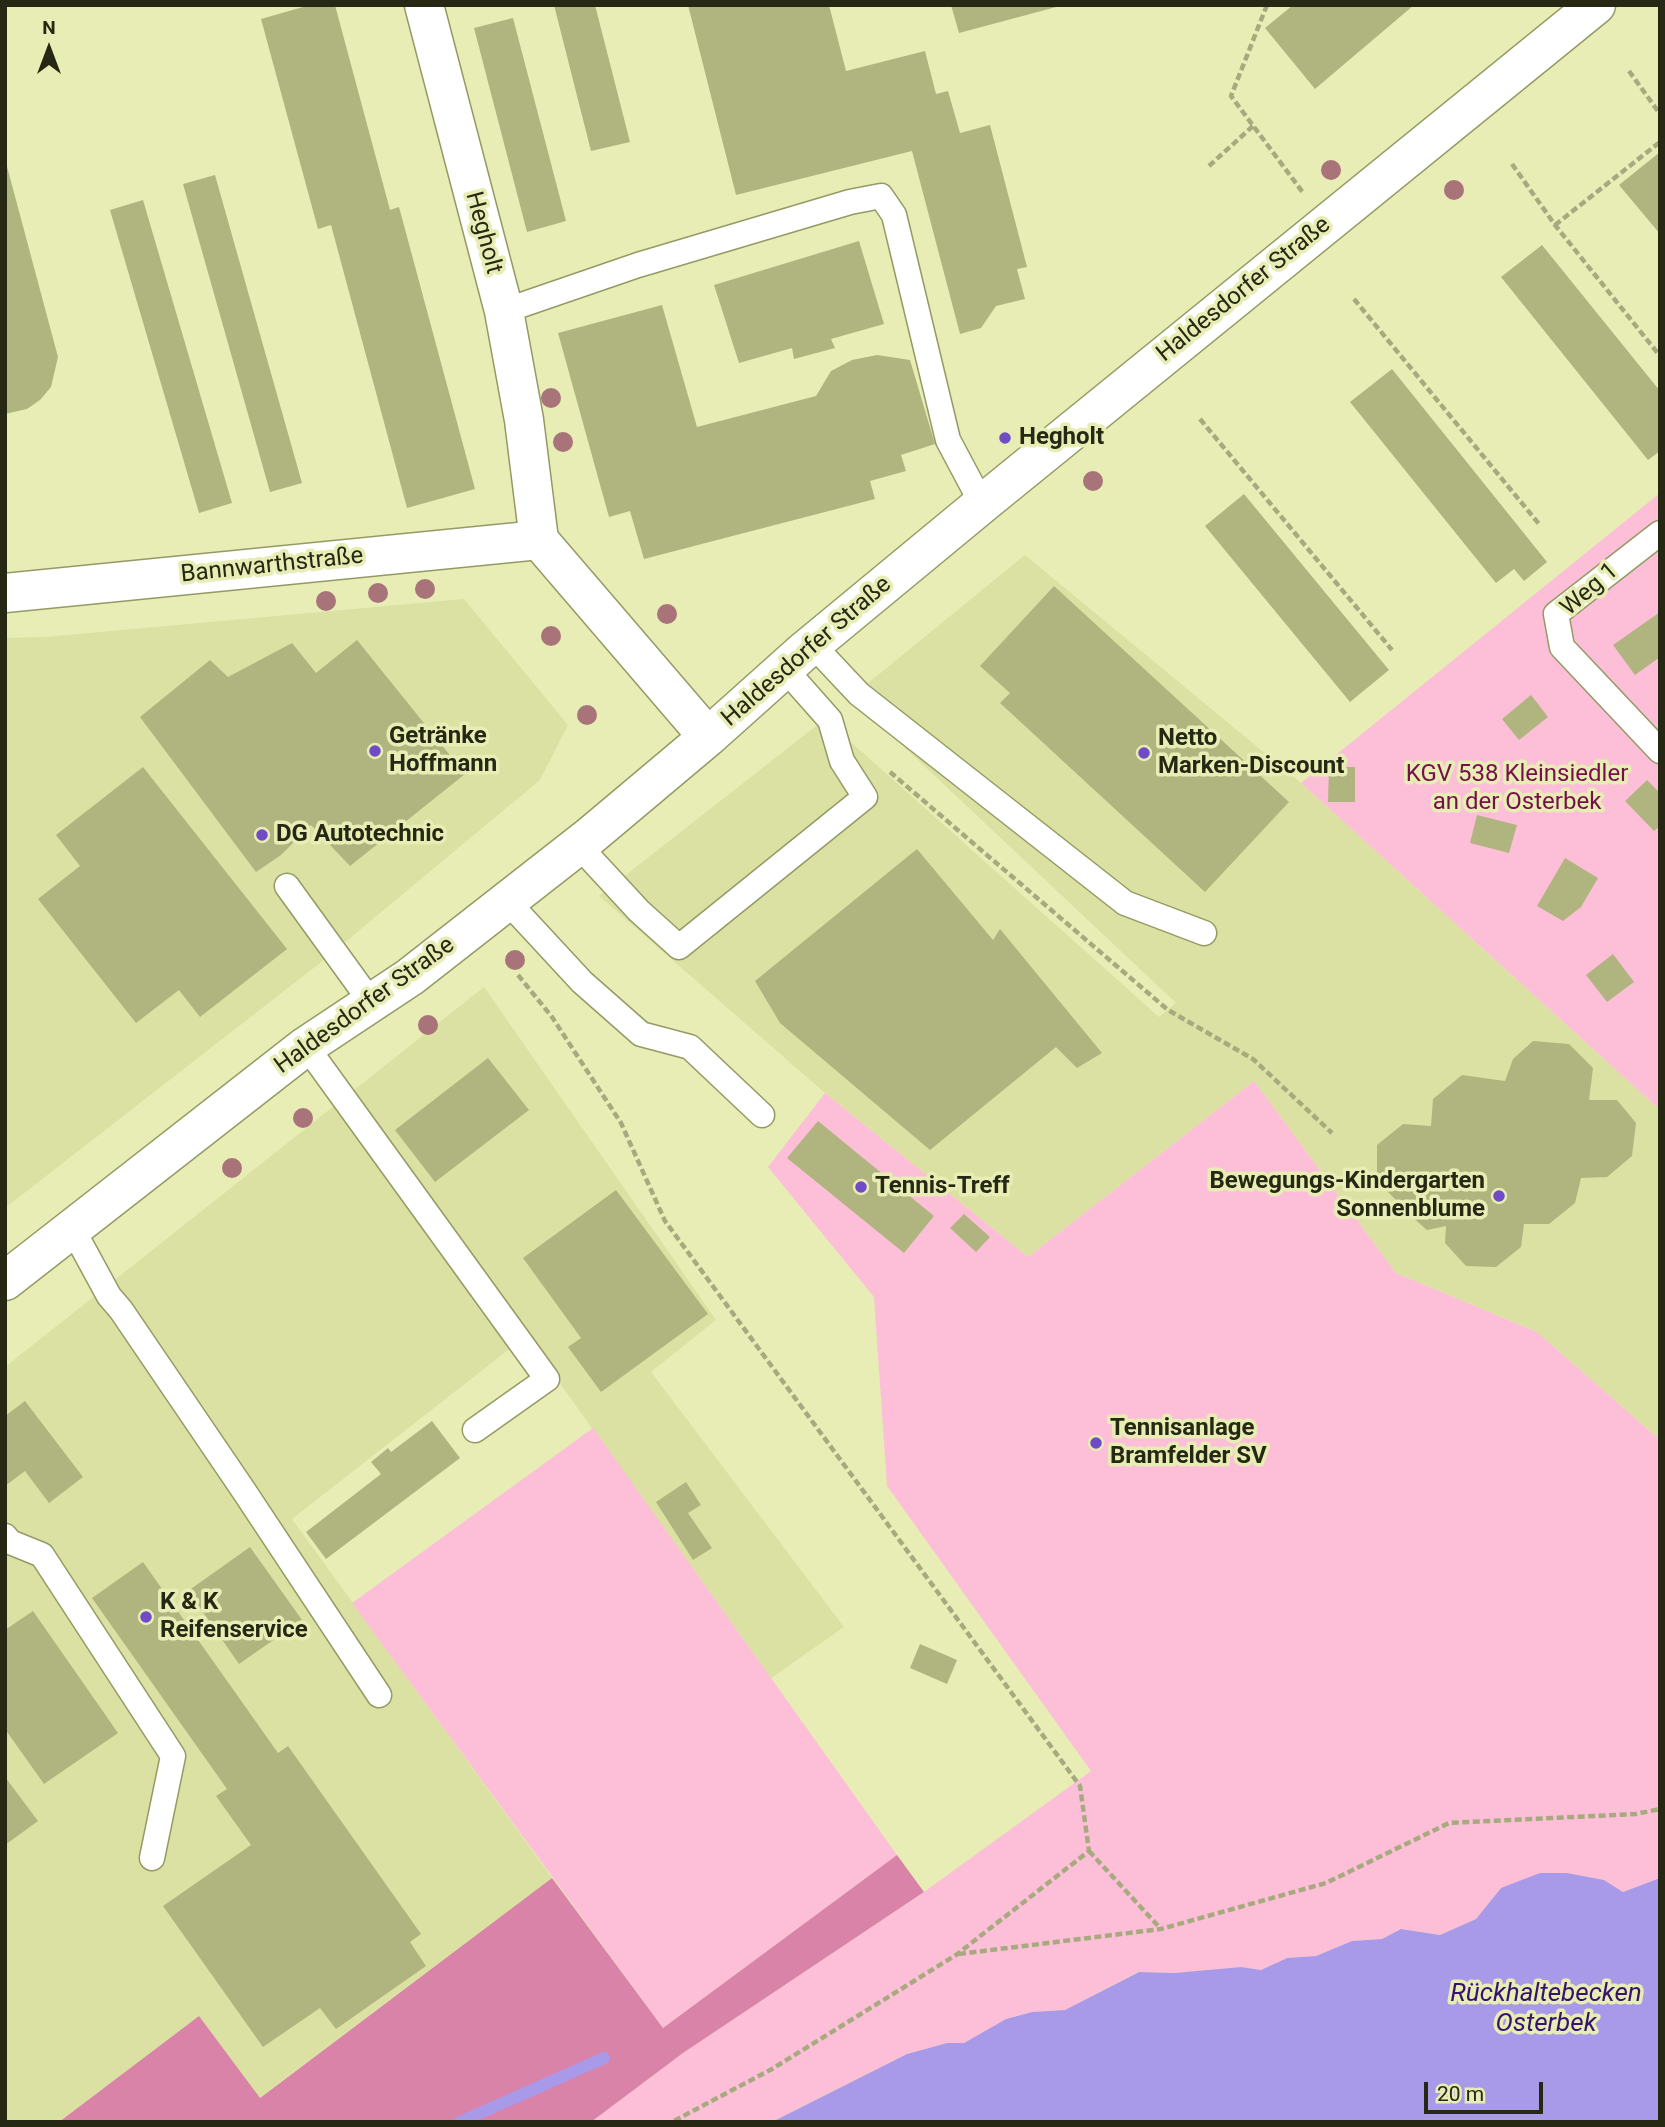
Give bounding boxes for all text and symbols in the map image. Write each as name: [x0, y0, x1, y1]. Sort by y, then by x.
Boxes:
north arrow: [14, 14, 84, 84]
text: N: [42, 16, 56, 39]
street label: Hegholt: [458, 189, 508, 277]
street label: Haldesdorfer Straße: [1151, 211, 1337, 369]
place label: Hegholt: [1019, 424, 1104, 452]
marker: Hegholt: [997, 430, 1013, 446]
street label: Bannwarthstraße: [179, 542, 365, 590]
street label: Weg 1: [1555, 557, 1625, 623]
street label: Haldesdorfer Straße: [716, 571, 898, 733]
place label: Getränke Hoffmann: [389, 723, 497, 779]
place label: Netto Marken-Discount: [1158, 725, 1344, 781]
marker: Getränke Hoffmann: [367, 743, 383, 759]
marker: Netto Marken-Discount: [1136, 745, 1152, 761]
park label: KGV 538 Kleinsiedler an der Osterbek: [1406, 761, 1628, 817]
place label: DG Autotechnic: [276, 821, 444, 849]
marker: DG Autotechnic: [254, 827, 270, 843]
street label: Haldesdorfer Straße: [270, 931, 460, 1081]
place label: Bewegungs-Kindergarten Sonnenblume: [1209, 1168, 1485, 1224]
place label: Tennis-Treff: [875, 1173, 1010, 1201]
marker: Tennis-Treff: [853, 1179, 869, 1195]
marker: Bewegungs-Kindergarten Sonnenblume: [1491, 1188, 1507, 1204]
place label: Tennisanlage Bramfelder SV: [1110, 1415, 1267, 1471]
marker: Tennisanlage Bramfelder SV: [1088, 1435, 1104, 1451]
place label: K & K Reifenservice: [160, 1589, 308, 1645]
marker: K & K Reifenservice: [138, 1609, 154, 1625]
water label: Rückhaltebecken Osterbek: [1450, 1978, 1642, 2039]
scale bar: [1427, 2068, 1546, 2112]
text: 20 m: [1437, 2082, 1484, 2106]

